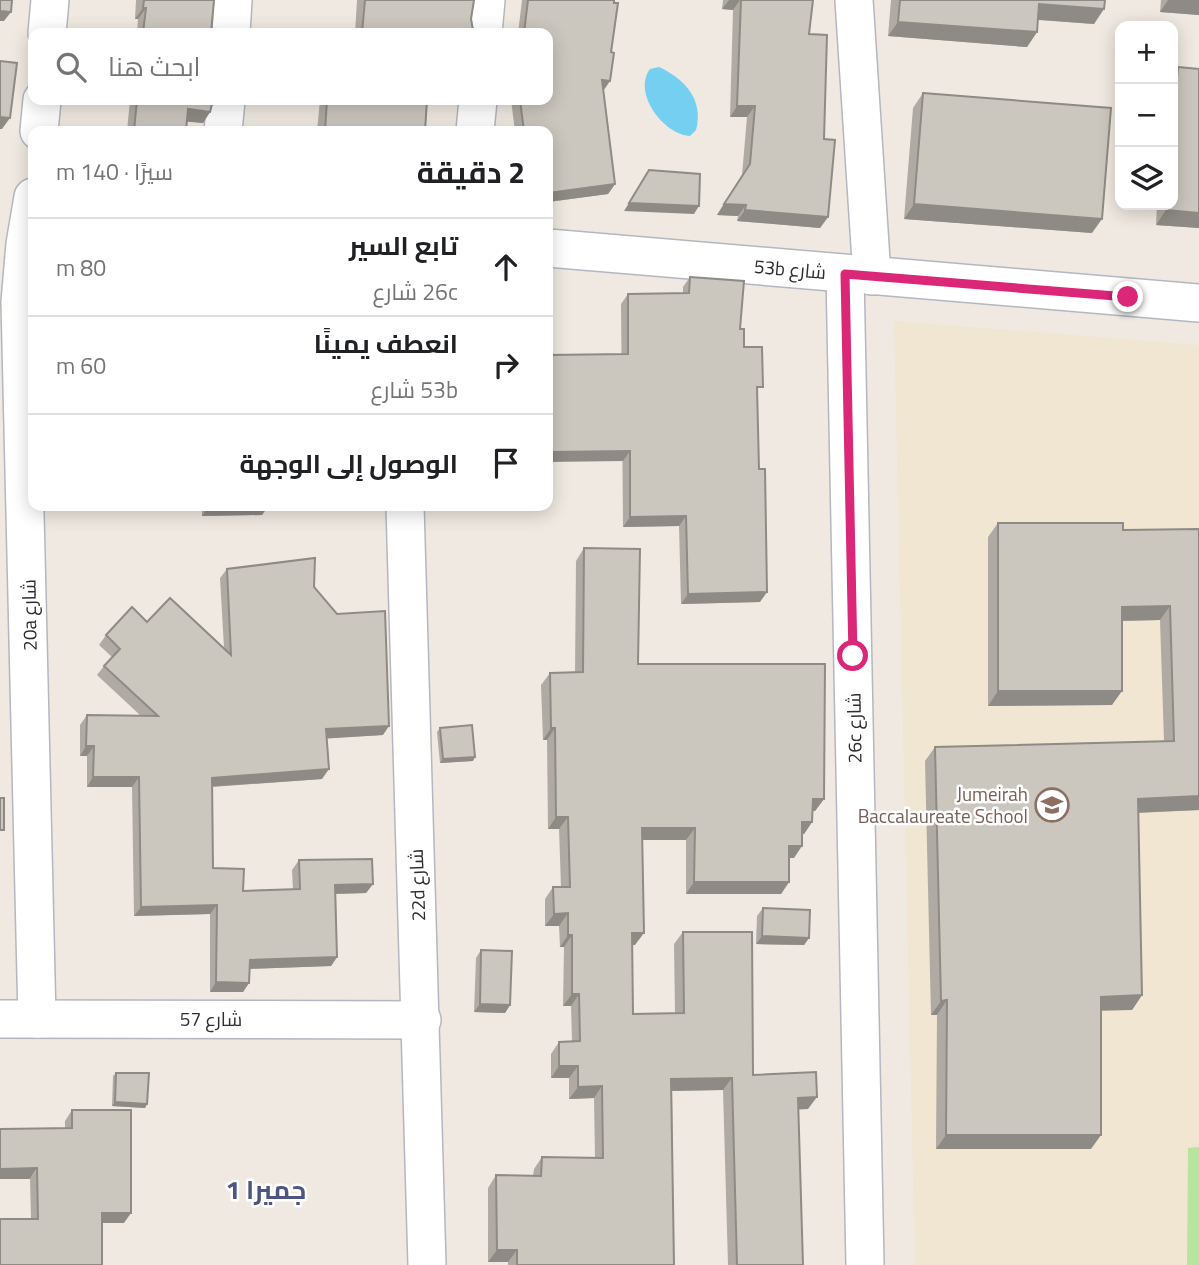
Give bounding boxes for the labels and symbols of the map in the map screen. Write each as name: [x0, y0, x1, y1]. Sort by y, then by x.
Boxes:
street label: 53b شارع: [753, 251, 827, 286]
route end: [1112, 281, 1143, 312]
street label: 20a شارع: [13, 579, 44, 651]
route start: [837, 640, 868, 671]
street label: 26c شارع: [838, 692, 869, 764]
place label: Jumeirah Baccalaureate School: [858, 779, 1028, 830]
school or university icon: Jumeirah Baccalaureate School: [1033, 786, 1071, 824]
street label: 22d شارع: [401, 848, 432, 922]
street label: شارع 57: [180, 1004, 242, 1033]
district label: جميرا 1: [226, 1170, 306, 1209]

